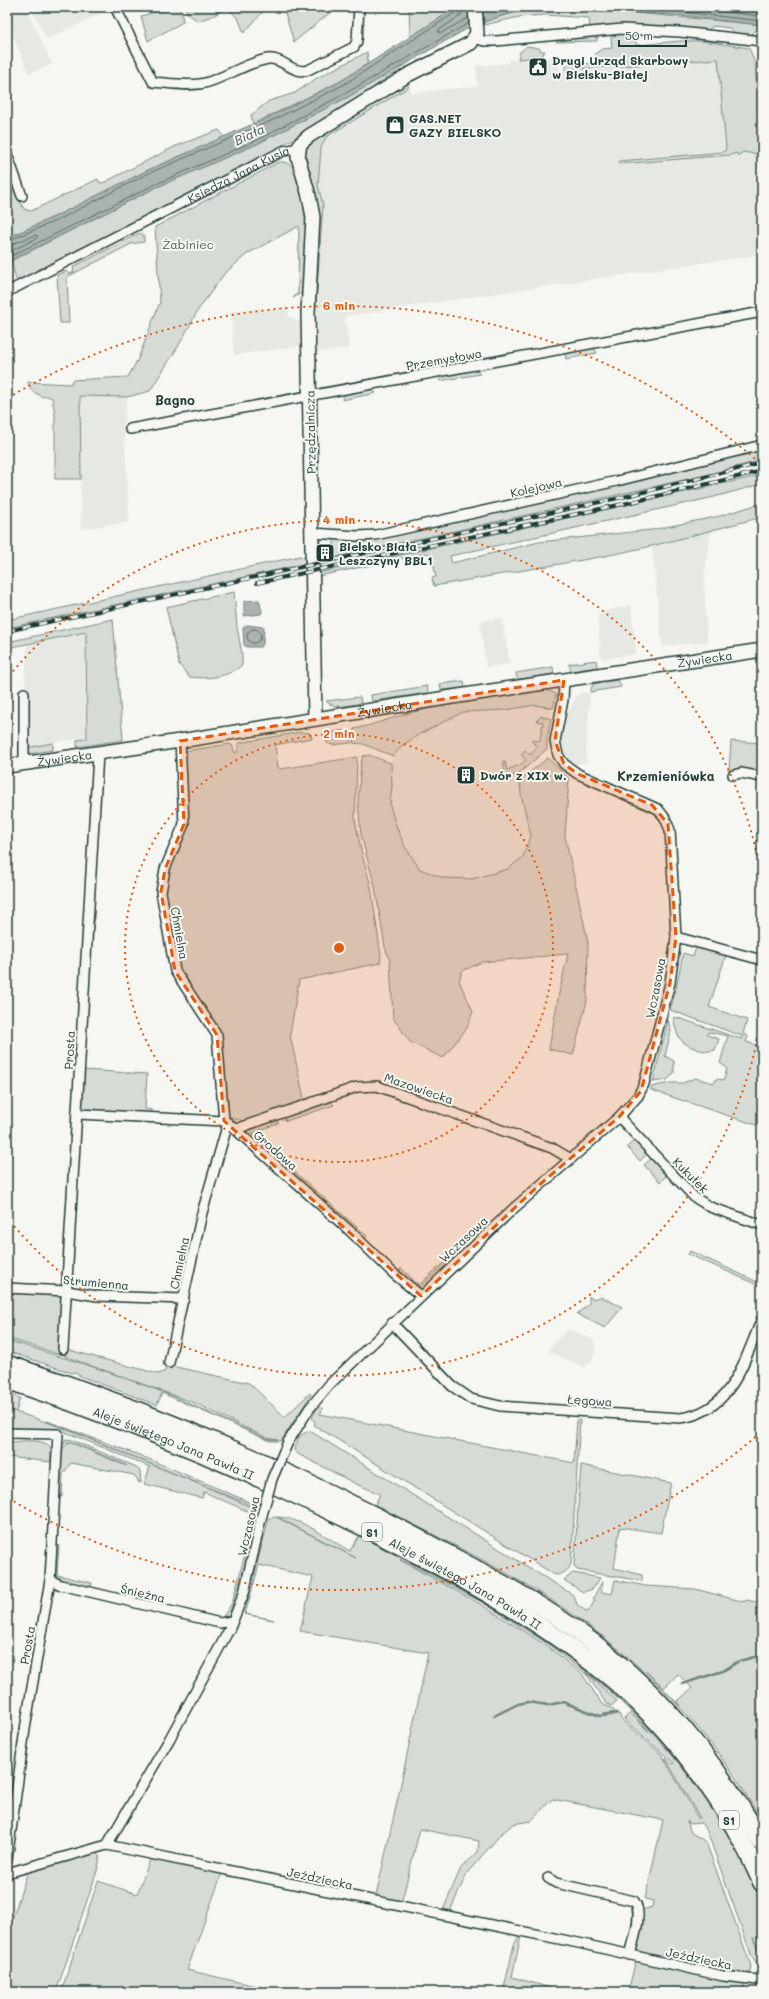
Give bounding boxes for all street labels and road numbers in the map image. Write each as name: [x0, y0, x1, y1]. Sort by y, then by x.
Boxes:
street label: Księdza Jana Kusia: [185, 142, 291, 207]
street label: Przemysłowa: [405, 344, 483, 374]
street label: Przędzalnicza: [301, 390, 319, 474]
street label: Kolejowa: [508, 473, 564, 501]
street label: Żywiecka: [676, 647, 734, 671]
street label: Żywiecka: [356, 696, 413, 720]
street label: Żywiecka: [36, 746, 93, 770]
street label: Chmielna: [168, 905, 192, 961]
street label: Wczasowa: [641, 956, 669, 1020]
street label: Prosta: [60, 1030, 78, 1070]
street label: Mazowiecka: [382, 1069, 456, 1107]
street label: Grodowa: [251, 1126, 301, 1174]
street label: Kukułek: [670, 1154, 712, 1196]
street label: Wczasowa: [435, 1212, 491, 1266]
street label: Chmielna: [166, 1235, 192, 1291]
street label: Strumienna: [62, 1271, 130, 1293]
street label: Łęgowa: [567, 1390, 613, 1410]
street label: Aleje świętego Jana Pawła II: [91, 1403, 257, 1483]
street label: Wczasowa: [233, 1494, 263, 1558]
road number: S1: [362, 1523, 382, 1541]
street label: Aleje świętego Jana Pawła II: [386, 1533, 544, 1633]
street label: Śnieżna: [119, 1580, 167, 1606]
street label: Prosta: [16, 1624, 38, 1666]
road number: S1: [719, 1811, 739, 1829]
street label: Jeździecka: [286, 1863, 354, 1893]
street label: Jeździecka: [665, 1943, 733, 1973]

